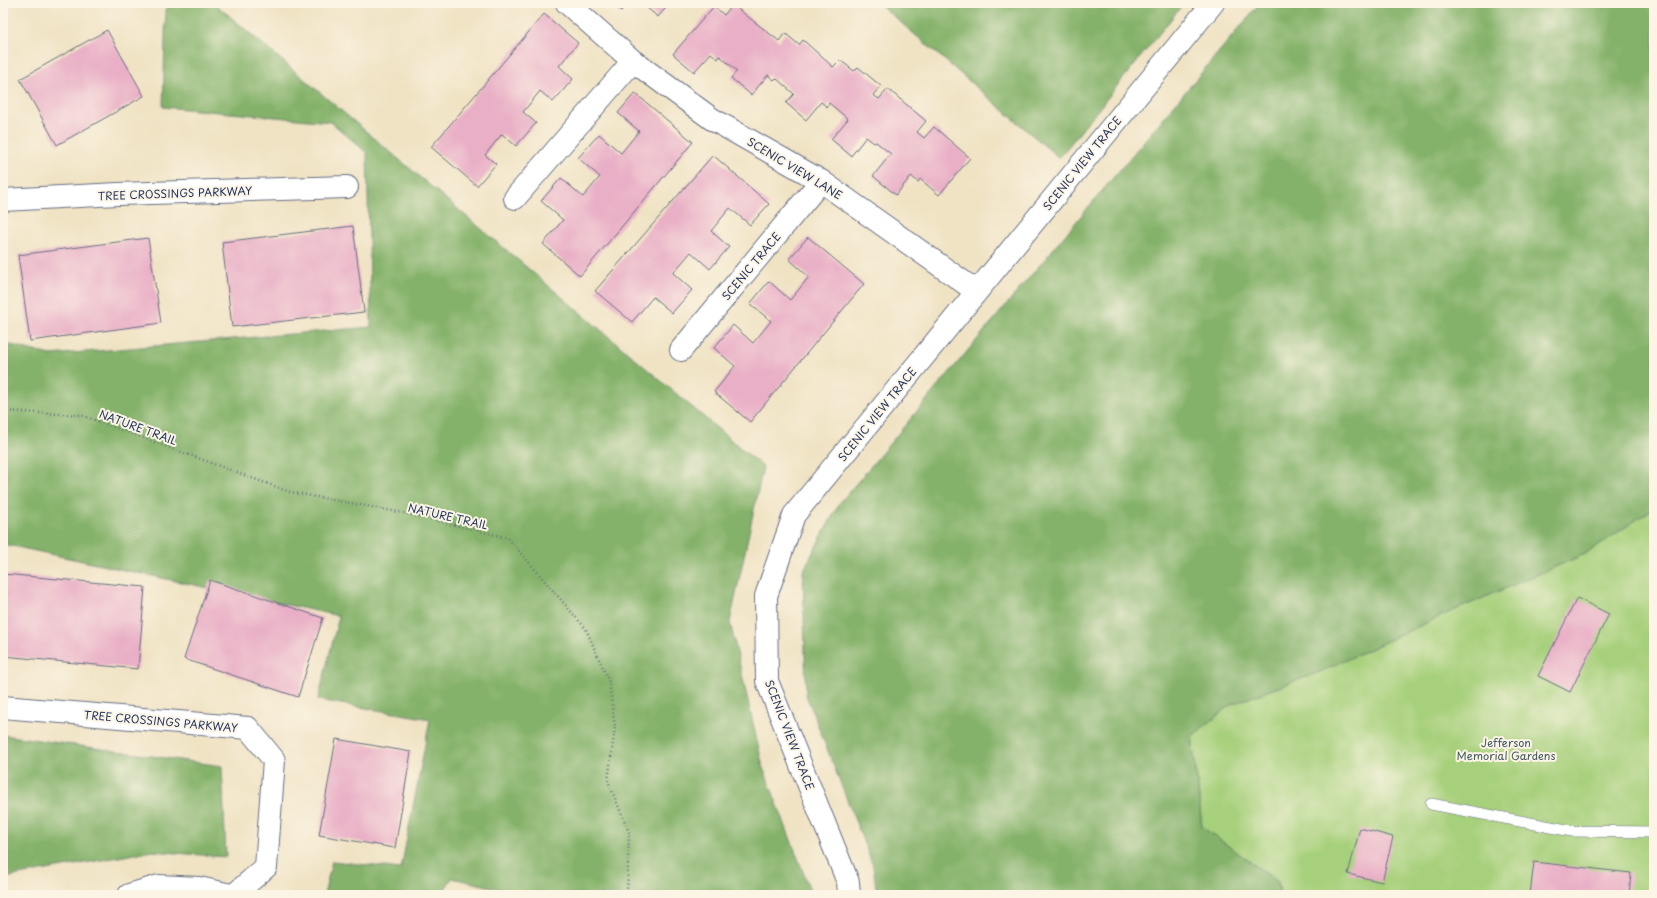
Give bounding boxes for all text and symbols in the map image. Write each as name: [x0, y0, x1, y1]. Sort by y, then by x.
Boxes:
street label: SCENIC VIEW TRACE: [1039, 112, 1125, 214]
street label: SCENIC VIEW LANE: [744, 133, 846, 203]
street label: TREE CROSSINGS PARKWAY: [97, 182, 253, 204]
street label: SCENIC TRACE: [717, 228, 785, 304]
street label: SCENIC VIEW TRACE: [834, 363, 920, 465]
street label: NATURE TRAIL: [97, 405, 180, 449]
street label: NATURE TRAIL: [406, 499, 490, 534]
street label: SCENIC VIEW TRACE: [761, 677, 819, 793]
street label: TREE CROSSINGS PARKWAY: [83, 706, 239, 736]
park label: Jefferson Memorial Gardens: [1457, 734, 1555, 764]

